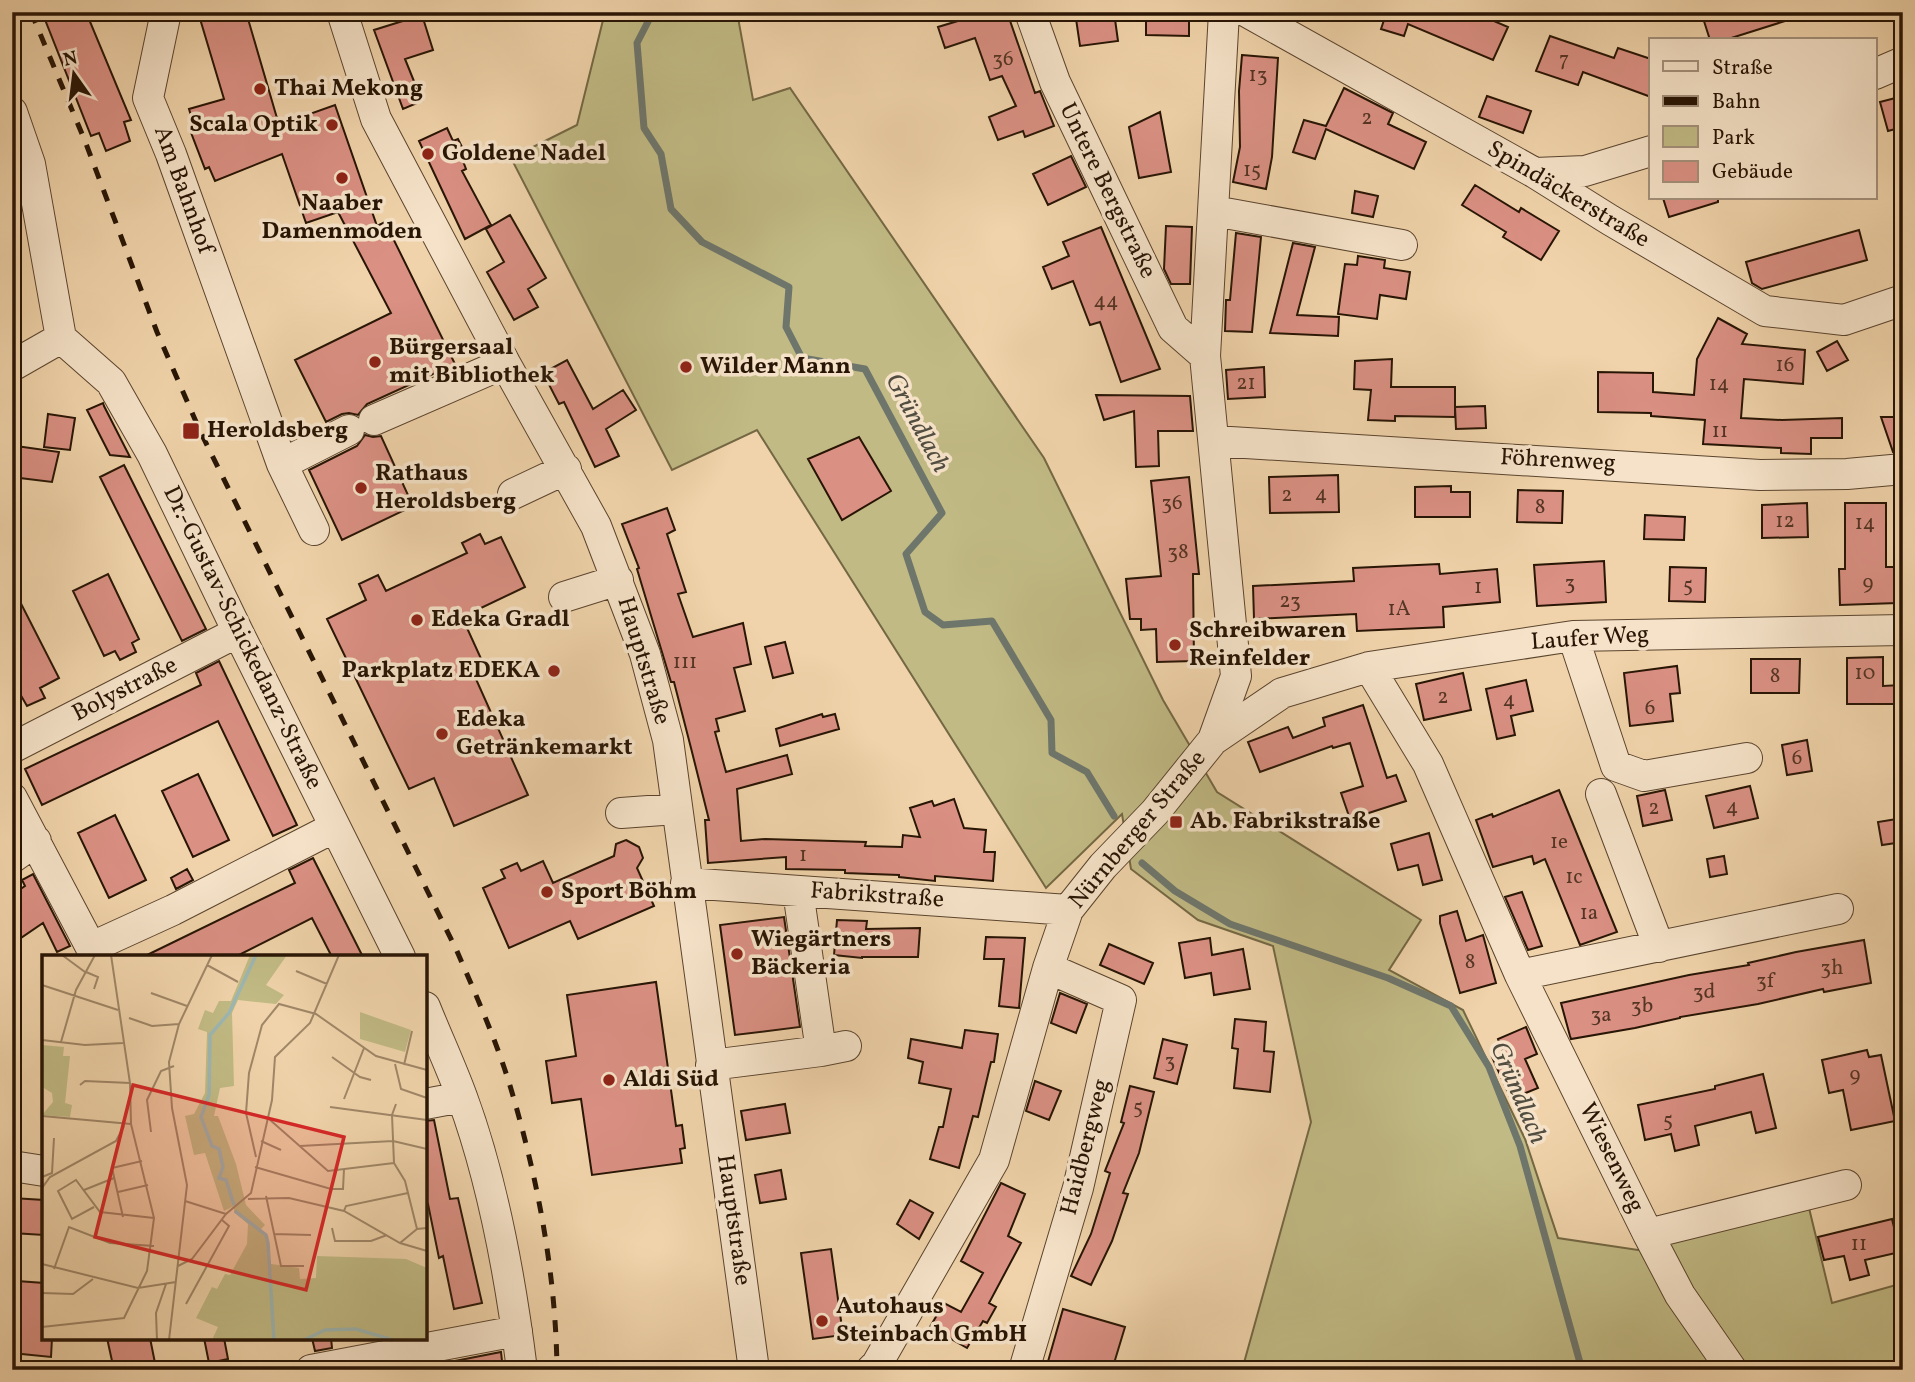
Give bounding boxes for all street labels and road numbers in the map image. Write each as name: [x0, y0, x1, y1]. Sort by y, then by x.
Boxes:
street label: Untere Bergstraße: [1050, 98, 1164, 284]
street label: Am Bahnhof: [144, 121, 223, 261]
street label: Spindäckerstraße: [1480, 133, 1656, 257]
street label: Föhrenweg: [1499, 441, 1617, 481]
street label: Dr.-Gustav-Schickedanz-Straße: [154, 481, 330, 795]
street label: Hauptstraße: [607, 593, 679, 729]
street label: Laufer Weg: [1530, 618, 1650, 660]
street label: Bolystraße: [66, 649, 184, 731]
street label: Nürnberger Straße: [1061, 743, 1215, 917]
street label: Fabrikstraße: [809, 874, 945, 918]
street label: Haidbergweg: [1053, 1075, 1119, 1219]
street label: Wiesenweg: [1570, 1097, 1652, 1219]
street label: Hauptstraße: [707, 1152, 759, 1288]

